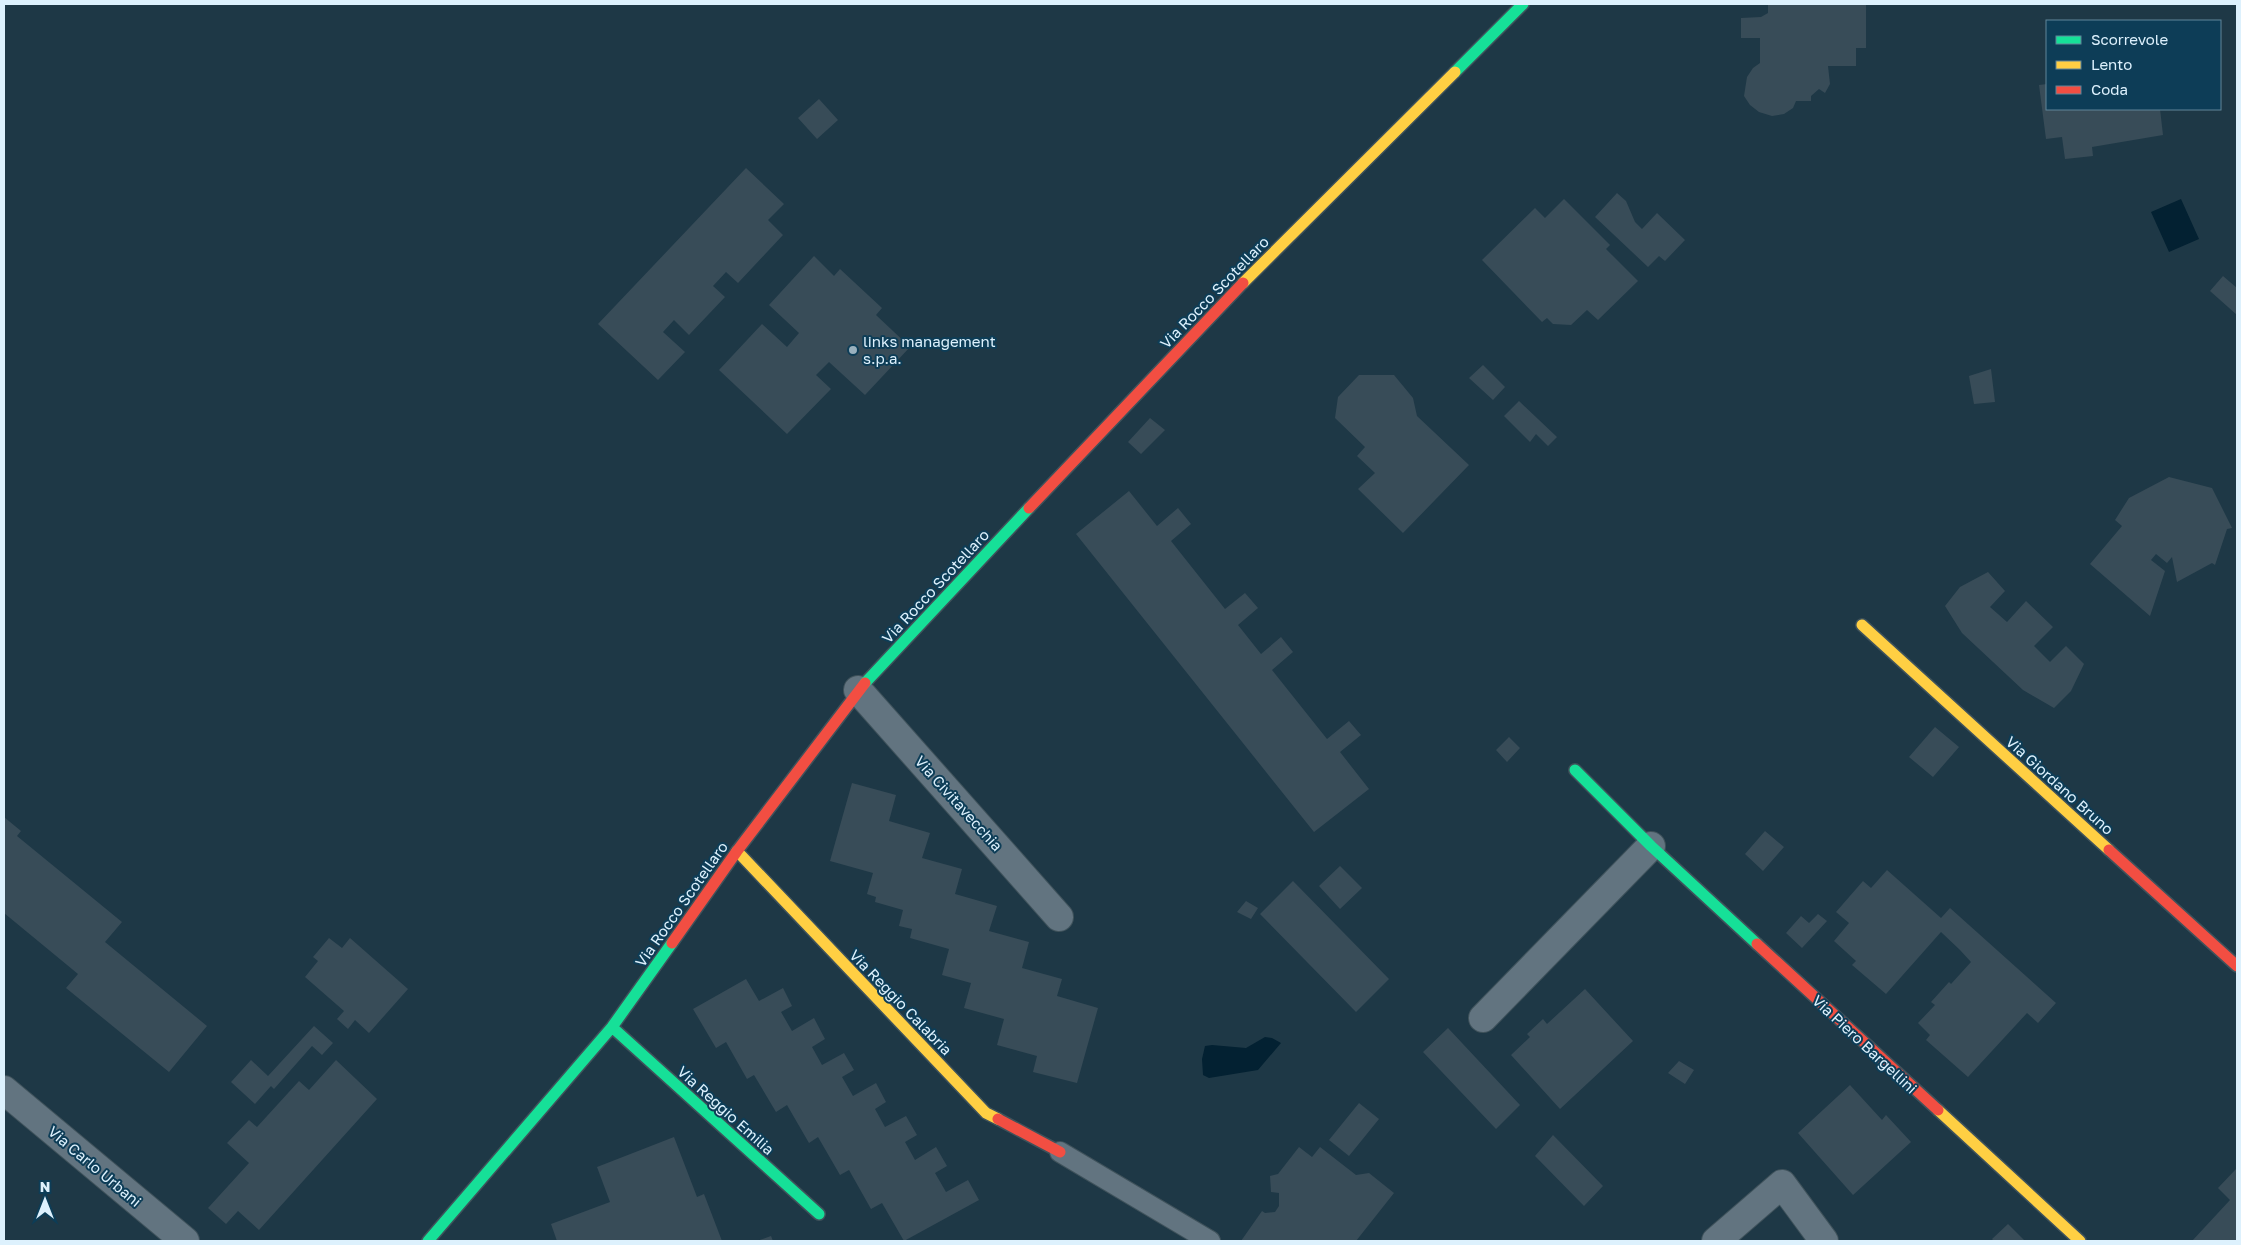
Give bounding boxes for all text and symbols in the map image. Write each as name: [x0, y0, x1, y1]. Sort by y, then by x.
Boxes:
legend: [2046, 20, 2221, 110]
text: Scorrevole: [2091, 30, 2168, 48]
text: Lento: [2091, 55, 2132, 73]
text: Coda: [2091, 80, 2128, 98]
street label: Via Rocco Scotellaro: [1156, 232, 1272, 352]
place label: links management s.p.a.: [863, 332, 996, 367]
marker: links management s.p.a.: [847, 344, 859, 356]
street label: Via Rocco Scotellaro: [878, 525, 992, 647]
street label: Via Giordano Bruno: [2003, 732, 2117, 838]
street label: Via Civitavecchia: [911, 752, 1007, 854]
street label: Via Rocco Scotellaro: [631, 838, 731, 970]
street label: Via Reggio Calabria: [846, 945, 956, 1059]
street label: Via Piero Bargellini: [1809, 991, 1921, 1097]
street label: Via Reggio Emilia: [674, 1062, 778, 1158]
street label: Via Carlo Urbani: [45, 1122, 145, 1210]
north arrow: [20, 1175, 70, 1225]
text: N: [40, 1178, 50, 1195]

